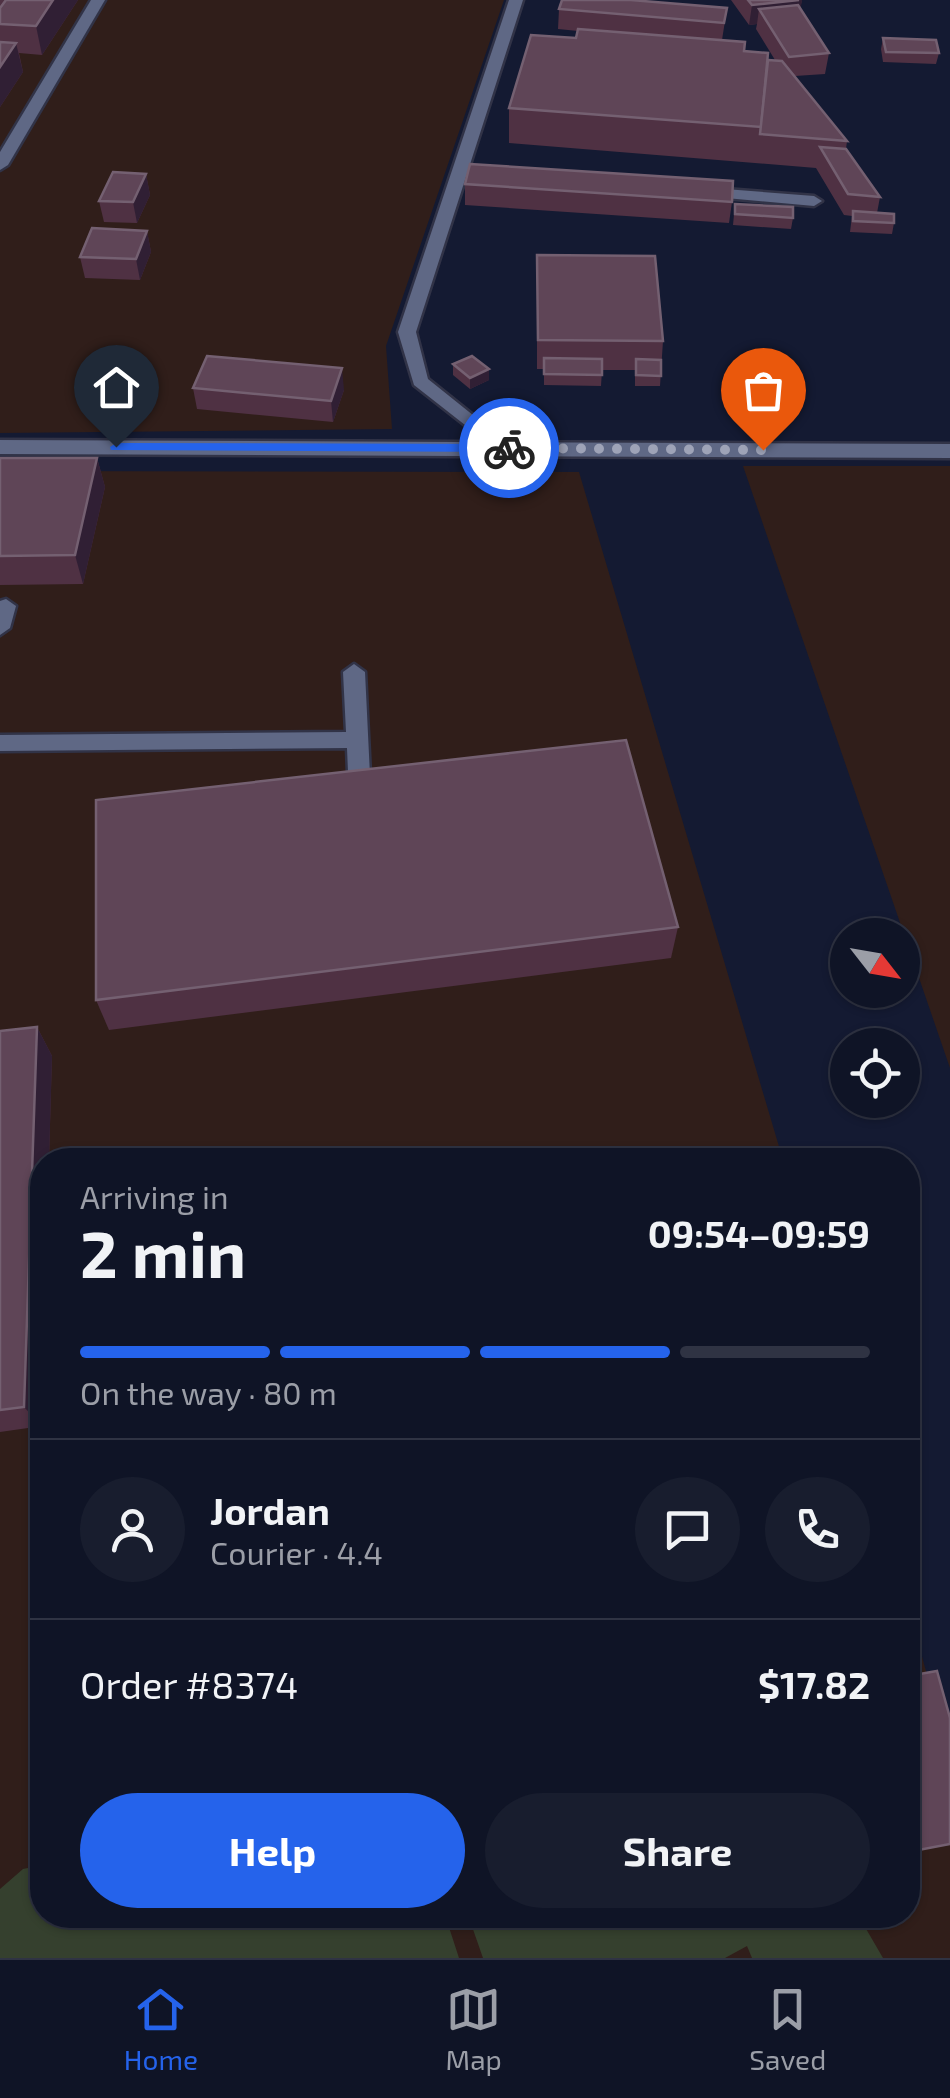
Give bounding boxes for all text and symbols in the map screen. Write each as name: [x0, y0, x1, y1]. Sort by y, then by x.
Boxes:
pin: [74, 345, 159, 448]
pin: [721, 348, 806, 451]
icon: home: [89, 360, 144, 415]
icon: bag: [736, 363, 791, 418]
courier: [459, 398, 559, 498]
icon: bike: [482, 421, 537, 476]
north arrow: [830, 918, 920, 1008]
map controls: [830, 918, 920, 1118]
button: locate: [830, 1028, 920, 1118]
text: Arriving in: [80, 1177, 229, 1215]
text: 09:54–09:59: [648, 1210, 870, 1256]
text: 2 min: [80, 1213, 246, 1291]
text: On the way · 80 m: [80, 1373, 337, 1411]
button: person: [80, 1477, 185, 1582]
button: chat: [635, 1477, 740, 1582]
button: phone: [765, 1477, 870, 1582]
text: Jordan: [210, 1487, 330, 1533]
text: Courier · 4.4: [210, 1533, 383, 1571]
text: Order #8374: [80, 1661, 298, 1707]
text: $17.82: [758, 1661, 870, 1707]
button: Help: [80, 1793, 465, 1908]
button: Share: [485, 1793, 870, 1908]
tab: Home: [124, 1982, 198, 2076]
tab: Map: [446, 1982, 502, 2076]
tab: Saved: [749, 1982, 826, 2076]

